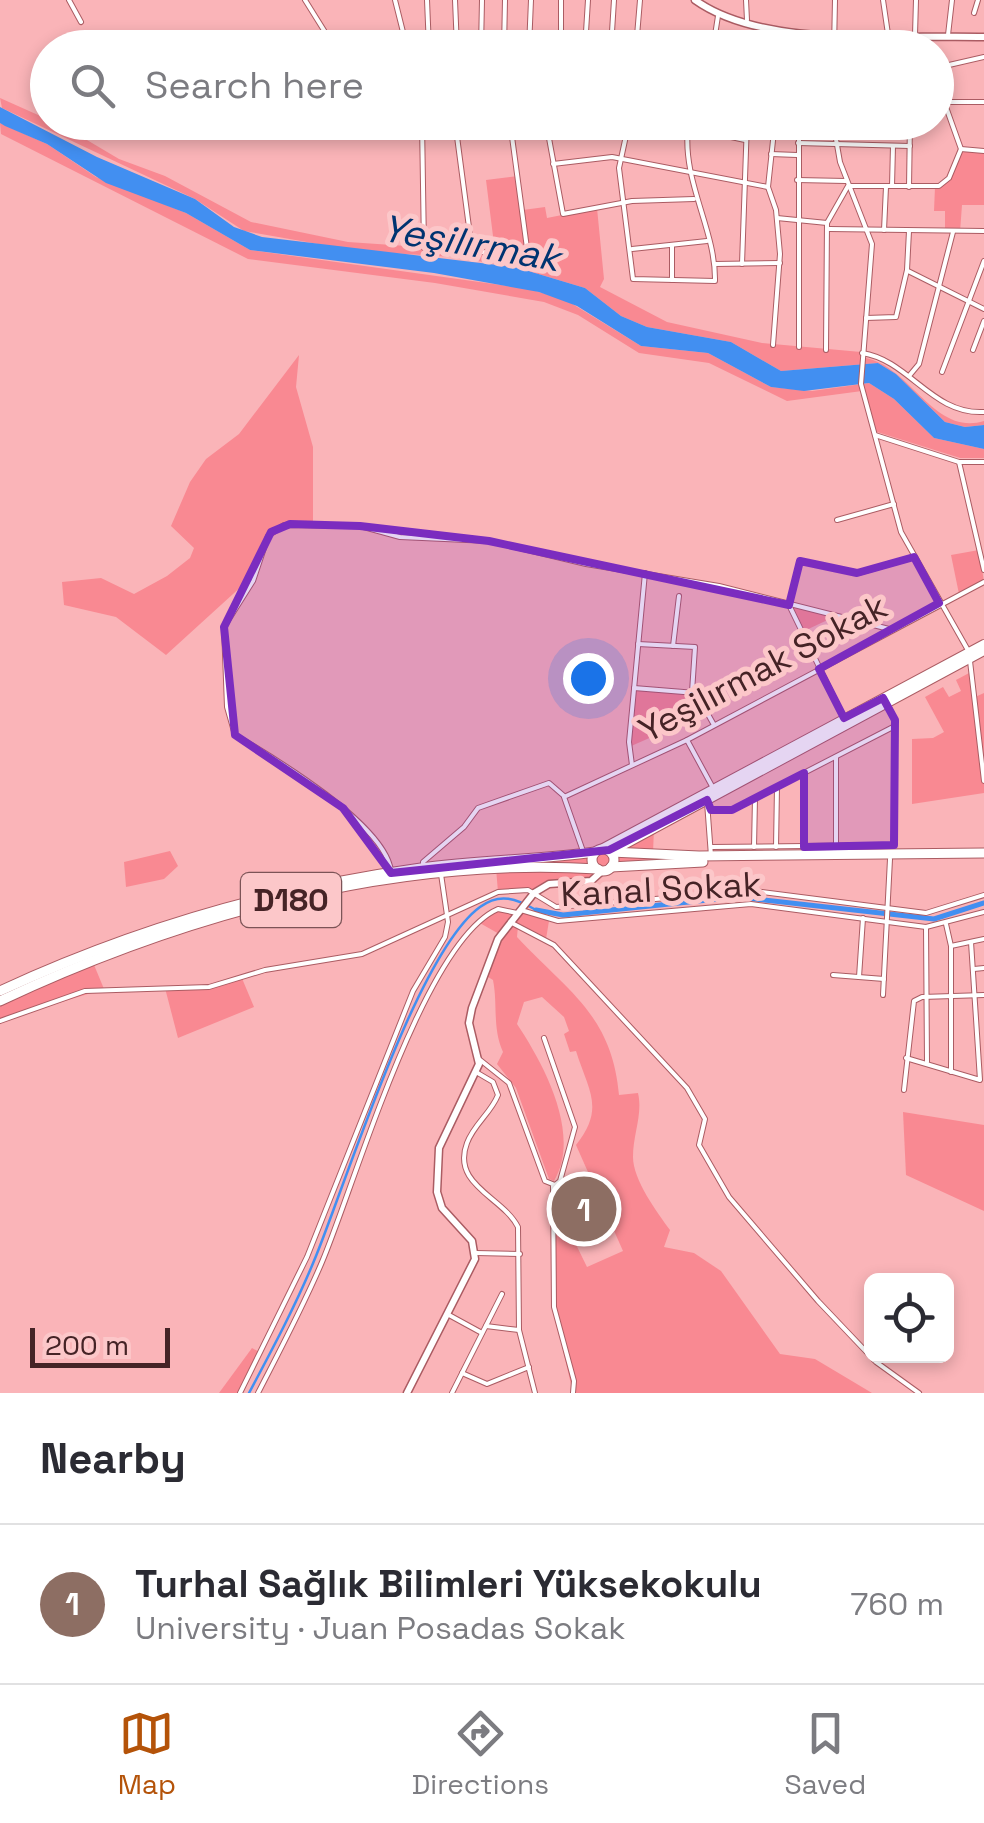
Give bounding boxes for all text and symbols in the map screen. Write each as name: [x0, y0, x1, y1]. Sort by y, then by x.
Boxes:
search box: [30, 30, 954, 140]
icon: search: [65, 58, 120, 113]
text: Search here: [145, 61, 364, 109]
water label: Yeşilırmak: [378, 204, 568, 283]
street label: Yeşilırmak Sokak: [631, 584, 895, 752]
your location: [563, 653, 614, 704]
street label: Kanal Sokak: [559, 862, 763, 916]
road number: D180: [241, 873, 341, 927]
pin: 1: [552, 1172, 616, 1246]
map controls: [864, 1273, 954, 1363]
button: locate: [864, 1273, 954, 1363]
scale bar: [30, 1323, 170, 1368]
text: 200 m: [45, 1327, 129, 1363]
text: Nearby: [40, 1432, 186, 1485]
text: Turhal Sağlık Bilimleri Yüksekokulu: [135, 1560, 762, 1608]
text: 1: [65, 1584, 80, 1624]
text: 760 m: [850, 1584, 944, 1624]
text: University · Juan Posadas Sokak: [135, 1608, 626, 1648]
tab: Map: [118, 1706, 176, 1802]
tab: Directions: [412, 1706, 549, 1802]
tab: Saved: [785, 1706, 866, 1802]

